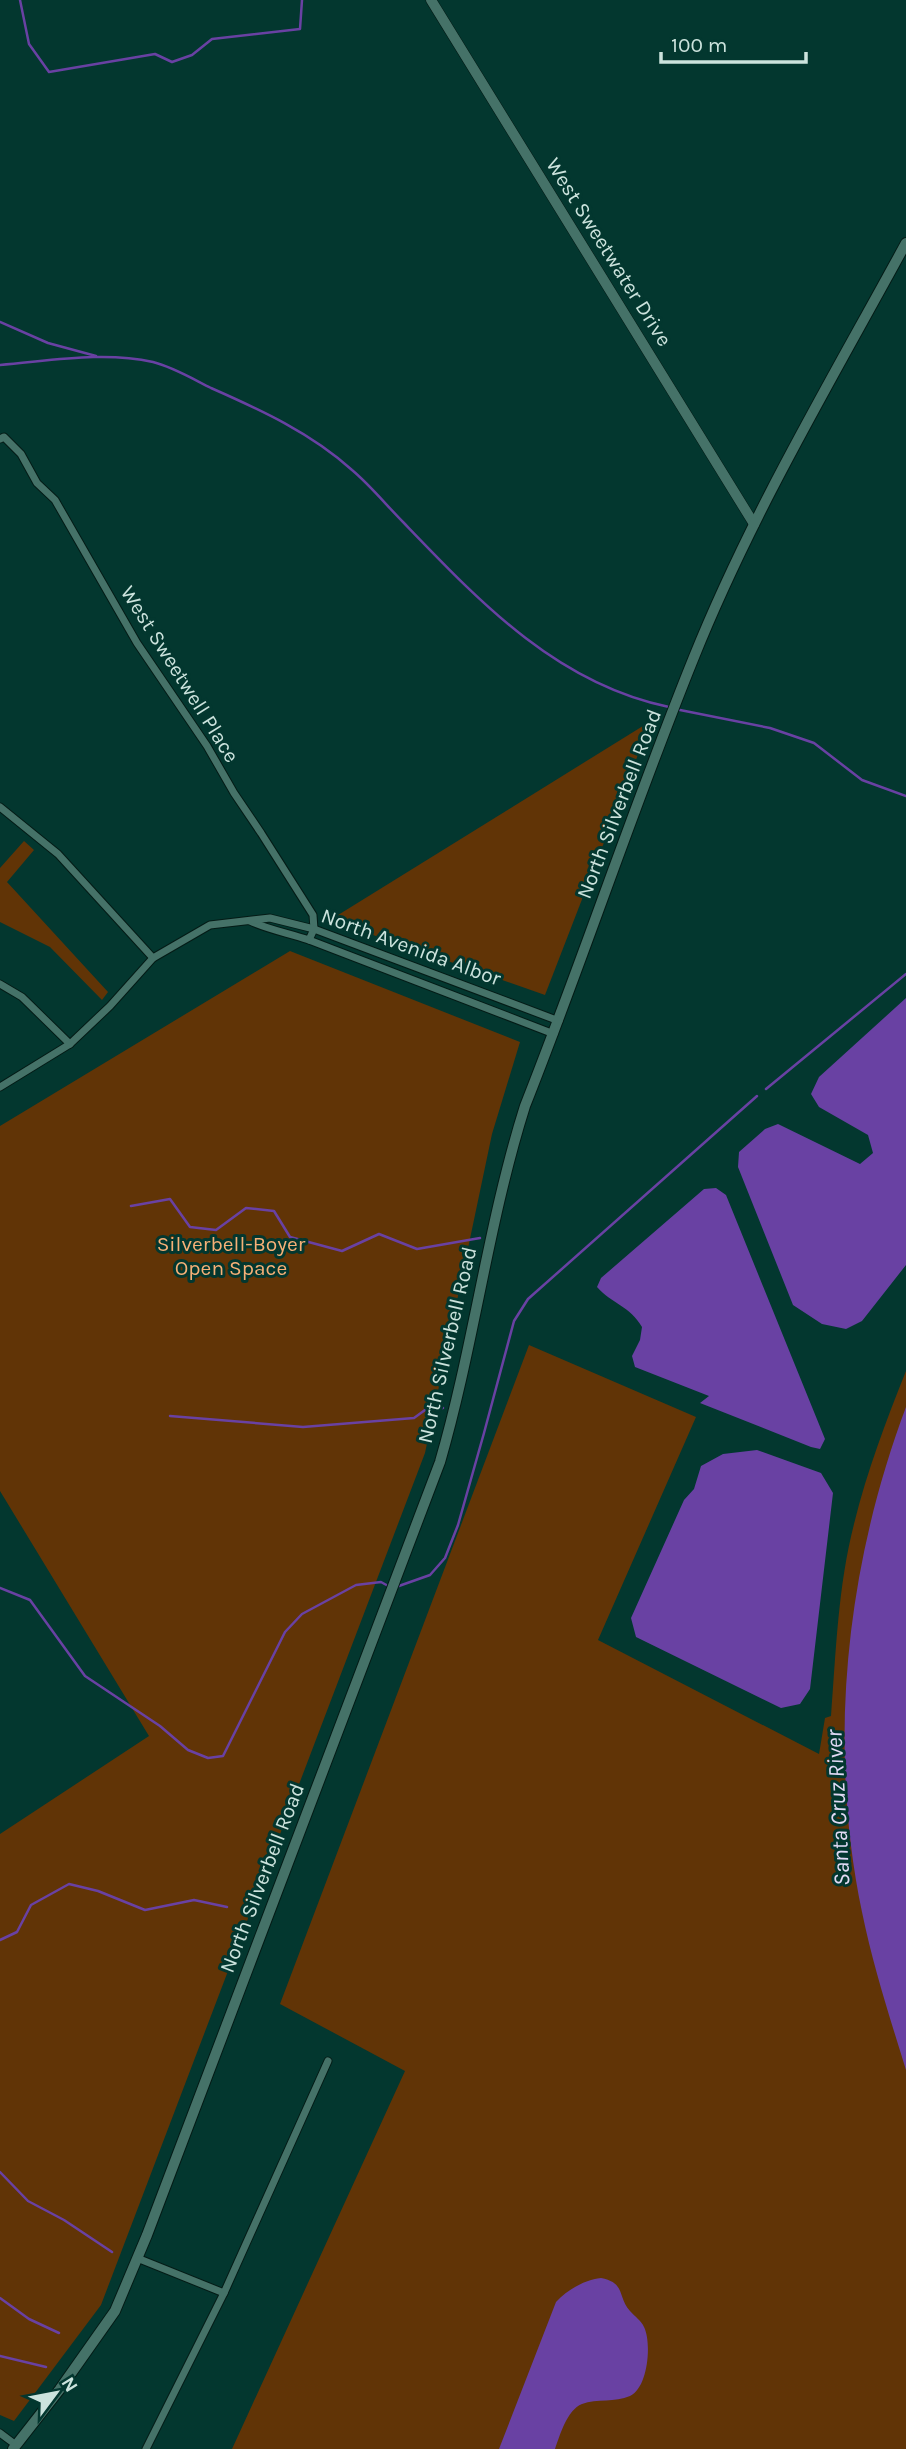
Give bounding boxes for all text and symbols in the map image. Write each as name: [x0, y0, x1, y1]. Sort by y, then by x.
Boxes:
scale bar: [661, 21, 806, 65]
text: 100 m: [671, 33, 728, 57]
street label: West Sweetwater Drive: [541, 154, 677, 350]
street label: West Sweetwell Place: [116, 581, 244, 767]
street label: North Silverbell Road: [572, 706, 666, 902]
street label: North Avenida Albor: [318, 903, 504, 991]
park label: Silverbell-Boyer Open Space: [157, 1232, 306, 1280]
street label: North Silverbell Road: [413, 1244, 481, 1446]
water label: Santa Cruz River: [820, 1728, 856, 1887]
street label: North Silverbell Road: [215, 1780, 309, 1976]
north arrow: [21, 2358, 91, 2428]
text: N: [57, 2373, 83, 2396]

